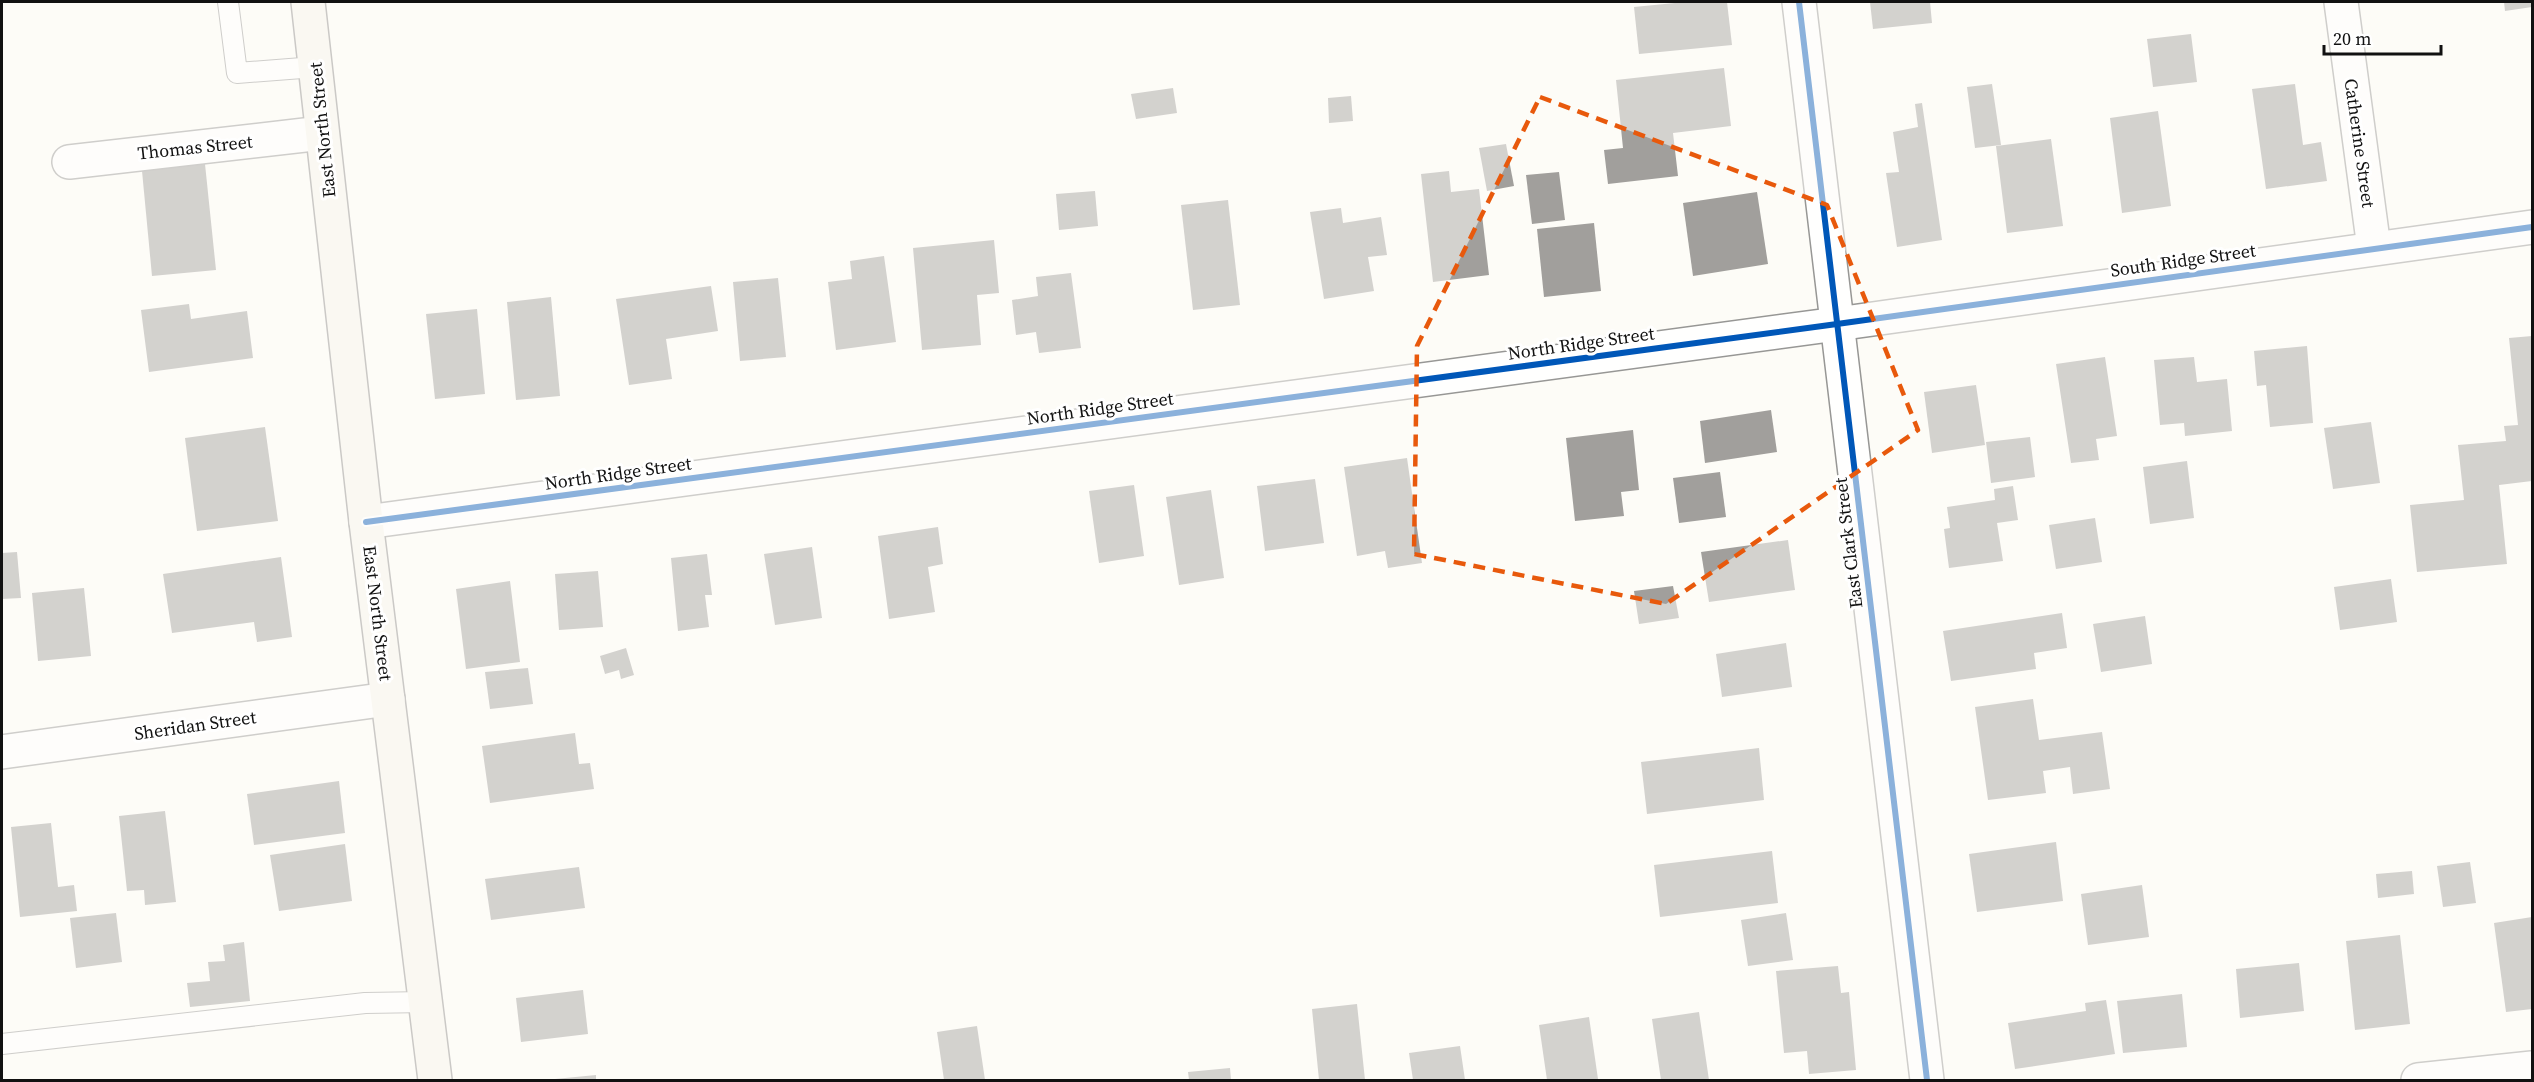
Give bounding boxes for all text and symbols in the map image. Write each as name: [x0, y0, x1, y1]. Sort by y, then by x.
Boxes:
scale bar: [2324, 18, 2441, 56]
text: 20 m: [2333, 26, 2371, 51]
street label: East North Street: [302, 61, 342, 199]
street label: Catherine Street: [2339, 77, 2381, 209]
street label: Thomas Street: [136, 129, 254, 165]
street label: South Ridge Street: [2109, 237, 2257, 283]
street label: North Ridge Street: [1506, 320, 1656, 366]
street label: North Ridge Street: [1025, 385, 1175, 431]
street label: North Ridge Street: [543, 450, 693, 496]
street label: East Clark Street: [1828, 476, 1868, 610]
street label: East North Street: [357, 544, 399, 682]
street label: Sheridan Street: [132, 704, 258, 746]

